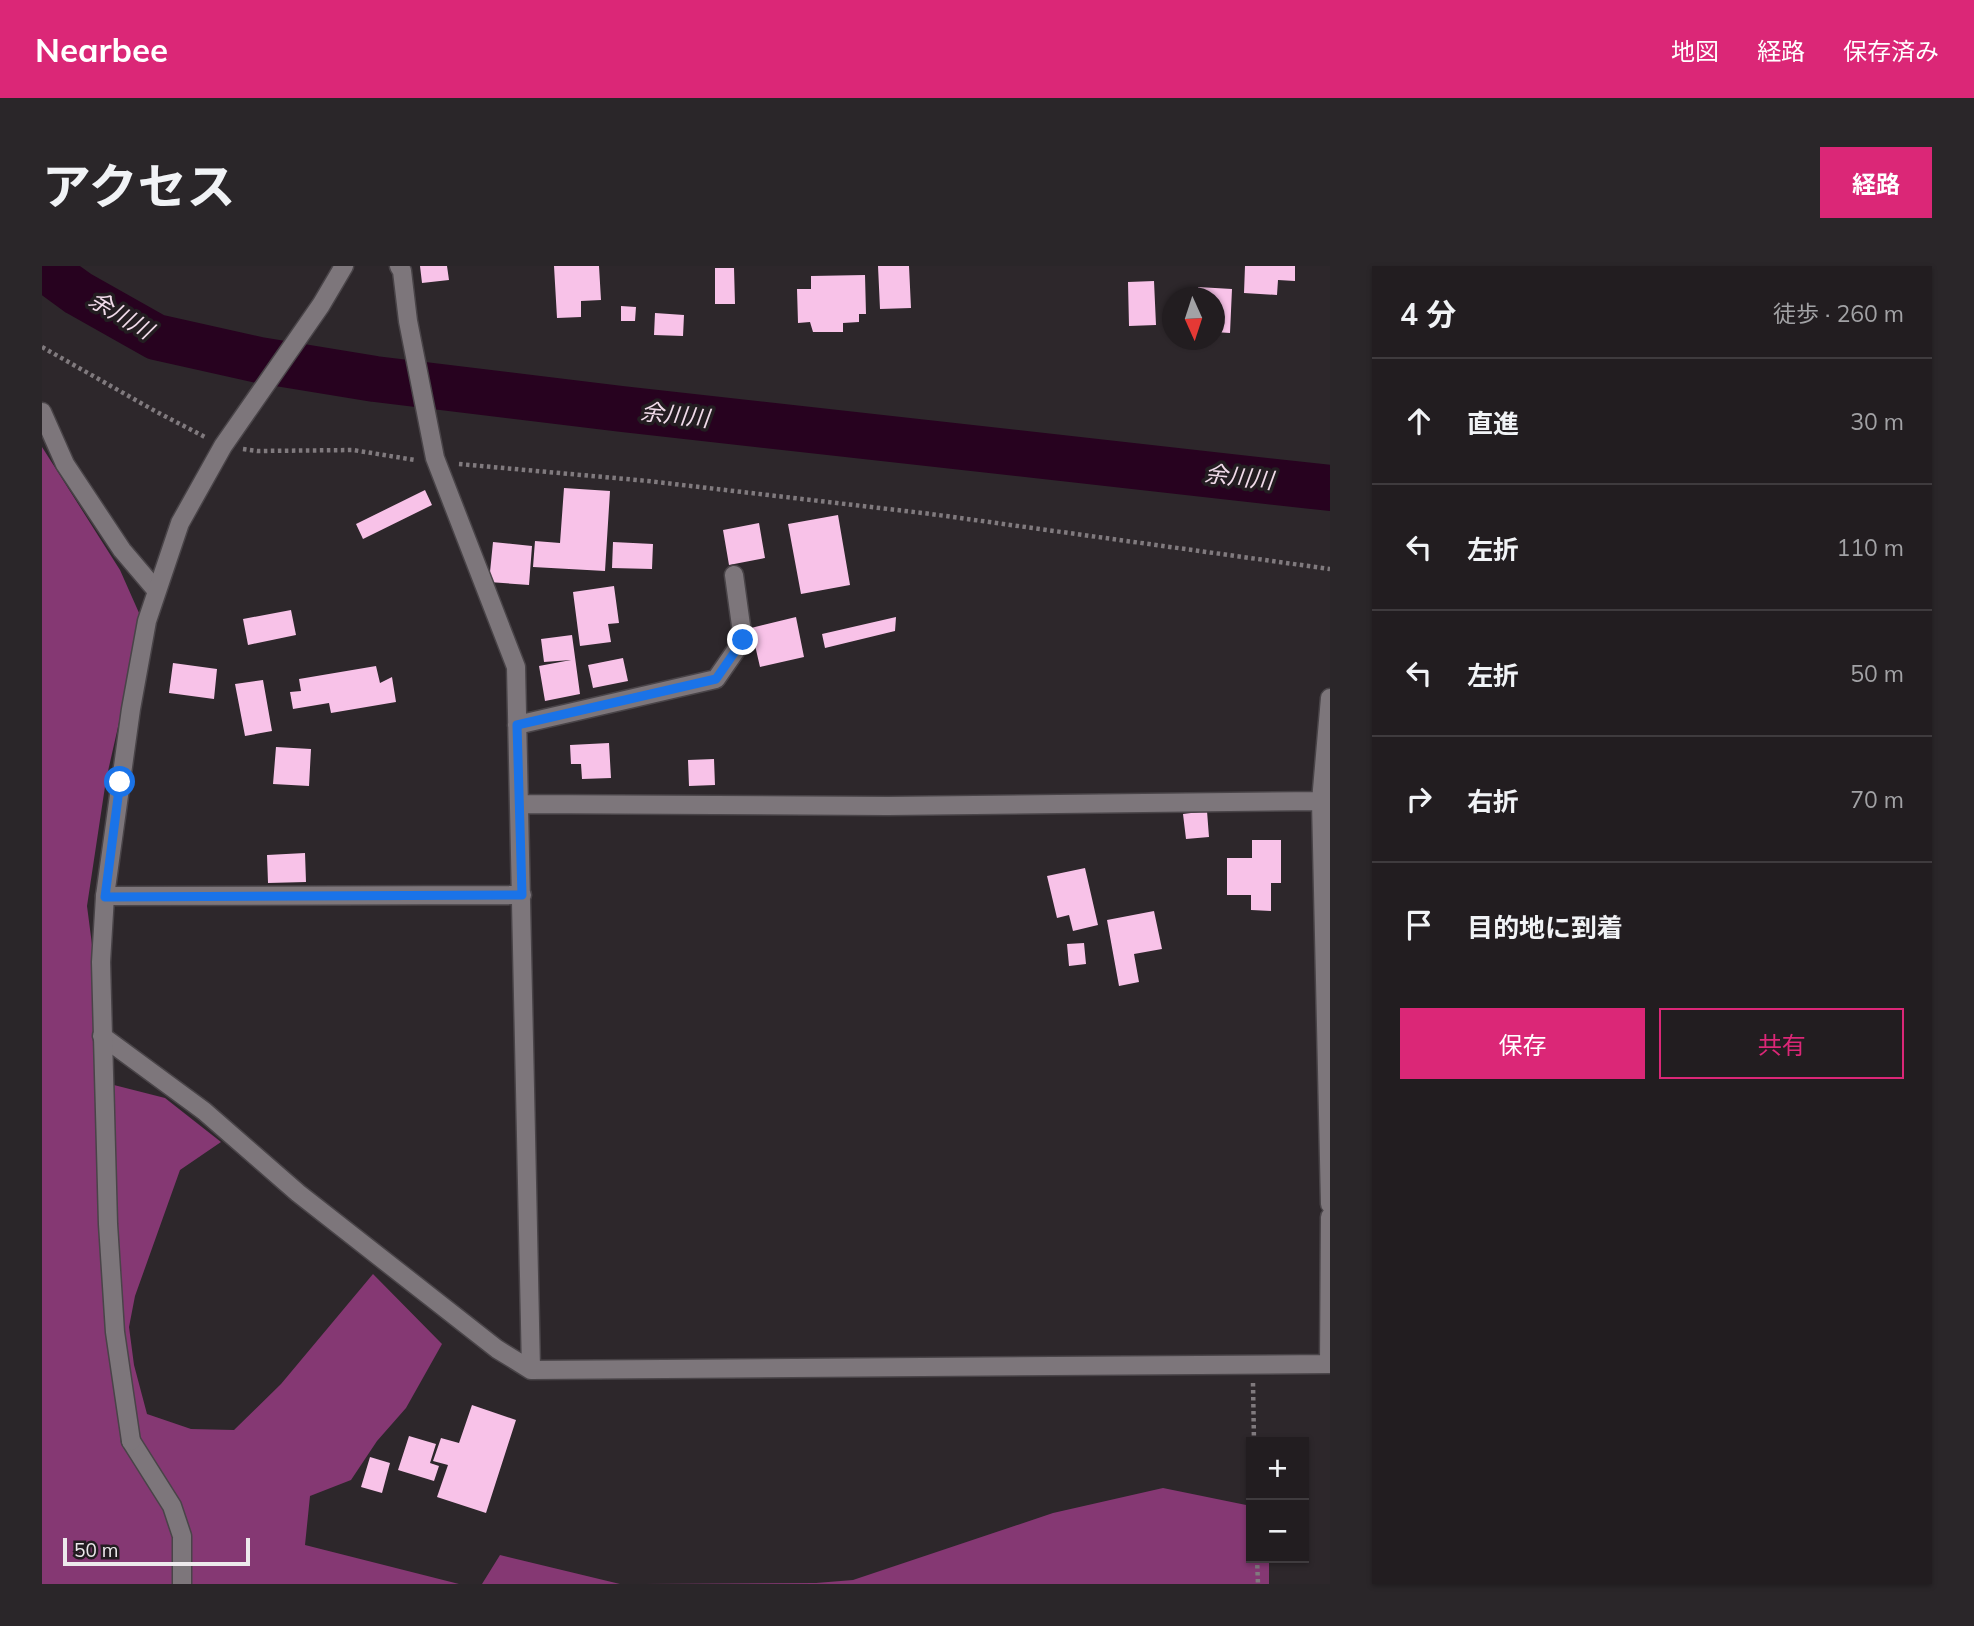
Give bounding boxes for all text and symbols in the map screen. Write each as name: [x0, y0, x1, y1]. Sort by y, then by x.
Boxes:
text: Nearbee: [35, 29, 168, 70]
text: 地図: [1671, 36, 1719, 66]
text: 経路: [1757, 36, 1805, 66]
text: 保存済み: [1843, 36, 1939, 66]
button: 経路: [1820, 147, 1932, 218]
text: アクセス: [42, 155, 236, 216]
water label: 余川川: [84, 284, 161, 346]
north arrow: [1162, 287, 1225, 350]
text: 4 分: [1400, 295, 1456, 333]
text: 徒歩 · 260 m: [1773, 299, 1904, 328]
water label: 余川川: [639, 396, 714, 433]
icon: ahead: [1400, 402, 1438, 440]
text: 直進: [1467, 407, 1519, 440]
text: 30 m: [1850, 407, 1904, 436]
water label: 余川川: [1203, 458, 1278, 495]
icon: left: [1400, 528, 1438, 566]
text: 左折: [1467, 533, 1519, 566]
text: 110 m: [1836, 533, 1904, 562]
route end: [727, 624, 758, 655]
icon: left: [1400, 654, 1438, 692]
text: 左折: [1467, 659, 1519, 692]
text: 50 m: [1850, 659, 1904, 688]
route start: [104, 766, 135, 797]
icon: right: [1400, 780, 1438, 818]
text: 右折: [1467, 785, 1519, 818]
text: 70 m: [1850, 785, 1904, 814]
icon: arrive: [1400, 906, 1438, 944]
text: 目的地に到着: [1467, 911, 1623, 944]
button: 保存: [1400, 1008, 1645, 1079]
button: 共有: [1659, 1008, 1904, 1079]
map controls: [1246, 1437, 1309, 1563]
button: +: [1246, 1437, 1309, 1500]
button: −: [1246, 1500, 1309, 1563]
scale bar: [63, 1535, 250, 1567]
text: 50 m: [74, 1538, 118, 1562]

